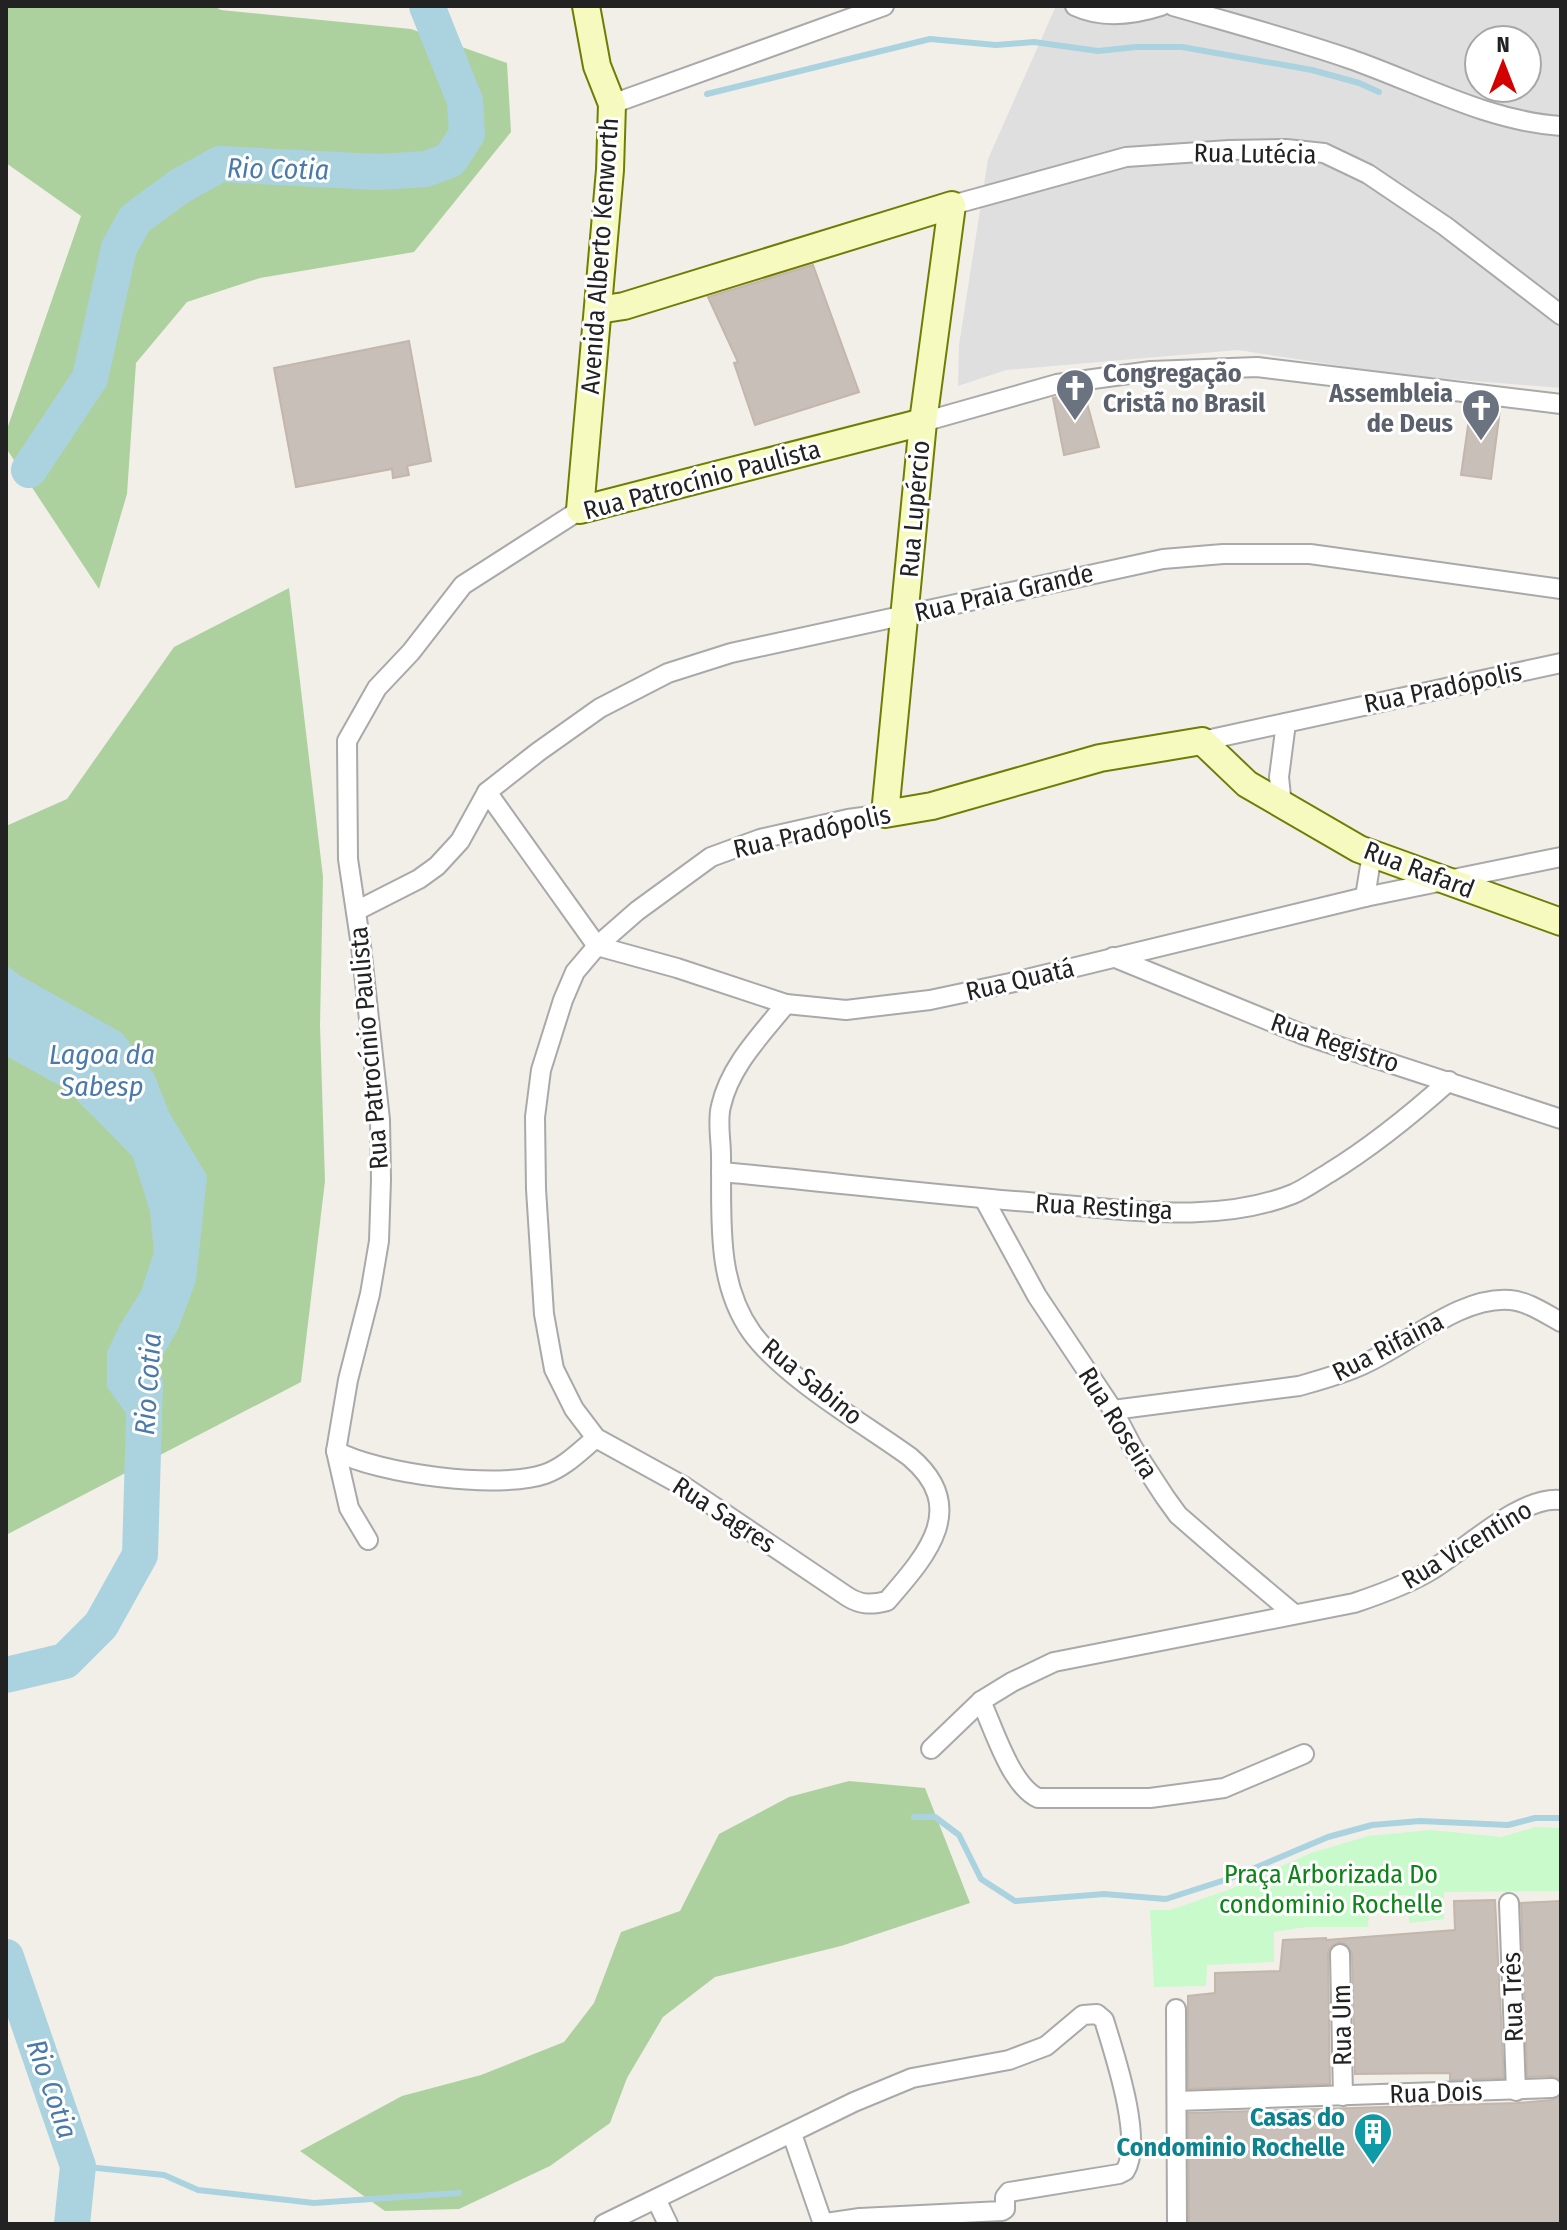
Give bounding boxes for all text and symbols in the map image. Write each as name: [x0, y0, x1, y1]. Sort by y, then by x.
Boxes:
north arrow: [1463, 24, 1543, 104]
text: N: [1496, 31, 1510, 58]
street label: Avenida Alberto Kenworth: [575, 117, 625, 395]
street label: Rua Lutécia: [1193, 137, 1317, 171]
water label: Rio Cotia: [227, 152, 329, 186]
place label: Congregação Cristã no Brasil: [1103, 358, 1266, 419]
church icon: Congregação Cristã no Brasil: [1054, 367, 1096, 422]
place label: Assembleia de Deus: [1328, 378, 1453, 439]
church icon: Assembleia de Deus: [1460, 387, 1502, 442]
street label: Rua Patrocínio Paulista: [580, 433, 824, 527]
street label: Rua Lupércio: [894, 439, 936, 579]
street label: Rua Praia Grande: [912, 557, 1096, 629]
street label: Rua Pradópolis: [1361, 656, 1525, 720]
street label: Rua Pradópolis: [730, 799, 894, 865]
street label: Rua Rafard: [1359, 835, 1479, 905]
street label: Rua Patrocínio Paulista: [343, 925, 395, 1171]
street label: Rua Quatá: [963, 952, 1077, 1008]
street label: Rua Registro: [1267, 1007, 1403, 1079]
water label: Lagoa da Sabesp: [49, 1038, 155, 1103]
street label: Rua Restinga: [1034, 1188, 1174, 1226]
street label: Rua Rifaina: [1327, 1306, 1449, 1388]
water label: Rio Cotia: [128, 1332, 168, 1436]
street label: Rua Sabino: [756, 1332, 868, 1432]
street label: Rua Roseira: [1072, 1362, 1164, 1484]
street label: Rua Sagres: [667, 1470, 781, 1560]
street label: Rua Vicentino: [1396, 1494, 1538, 1596]
park label: Praça Arborizada Do condominio Rochelle: [1219, 1859, 1443, 1920]
street label: Rua Três: [1496, 1951, 1530, 2043]
street label: Rua Um: [1326, 1984, 1358, 2066]
water label: Rio Cotia: [20, 2035, 84, 2143]
street label: Rua Dois: [1389, 2076, 1483, 2110]
place label: Casas do Condominio Rochelle: [1117, 2102, 1345, 2163]
building icon: Casas do Condominio Rochelle: [1352, 2111, 1394, 2166]

